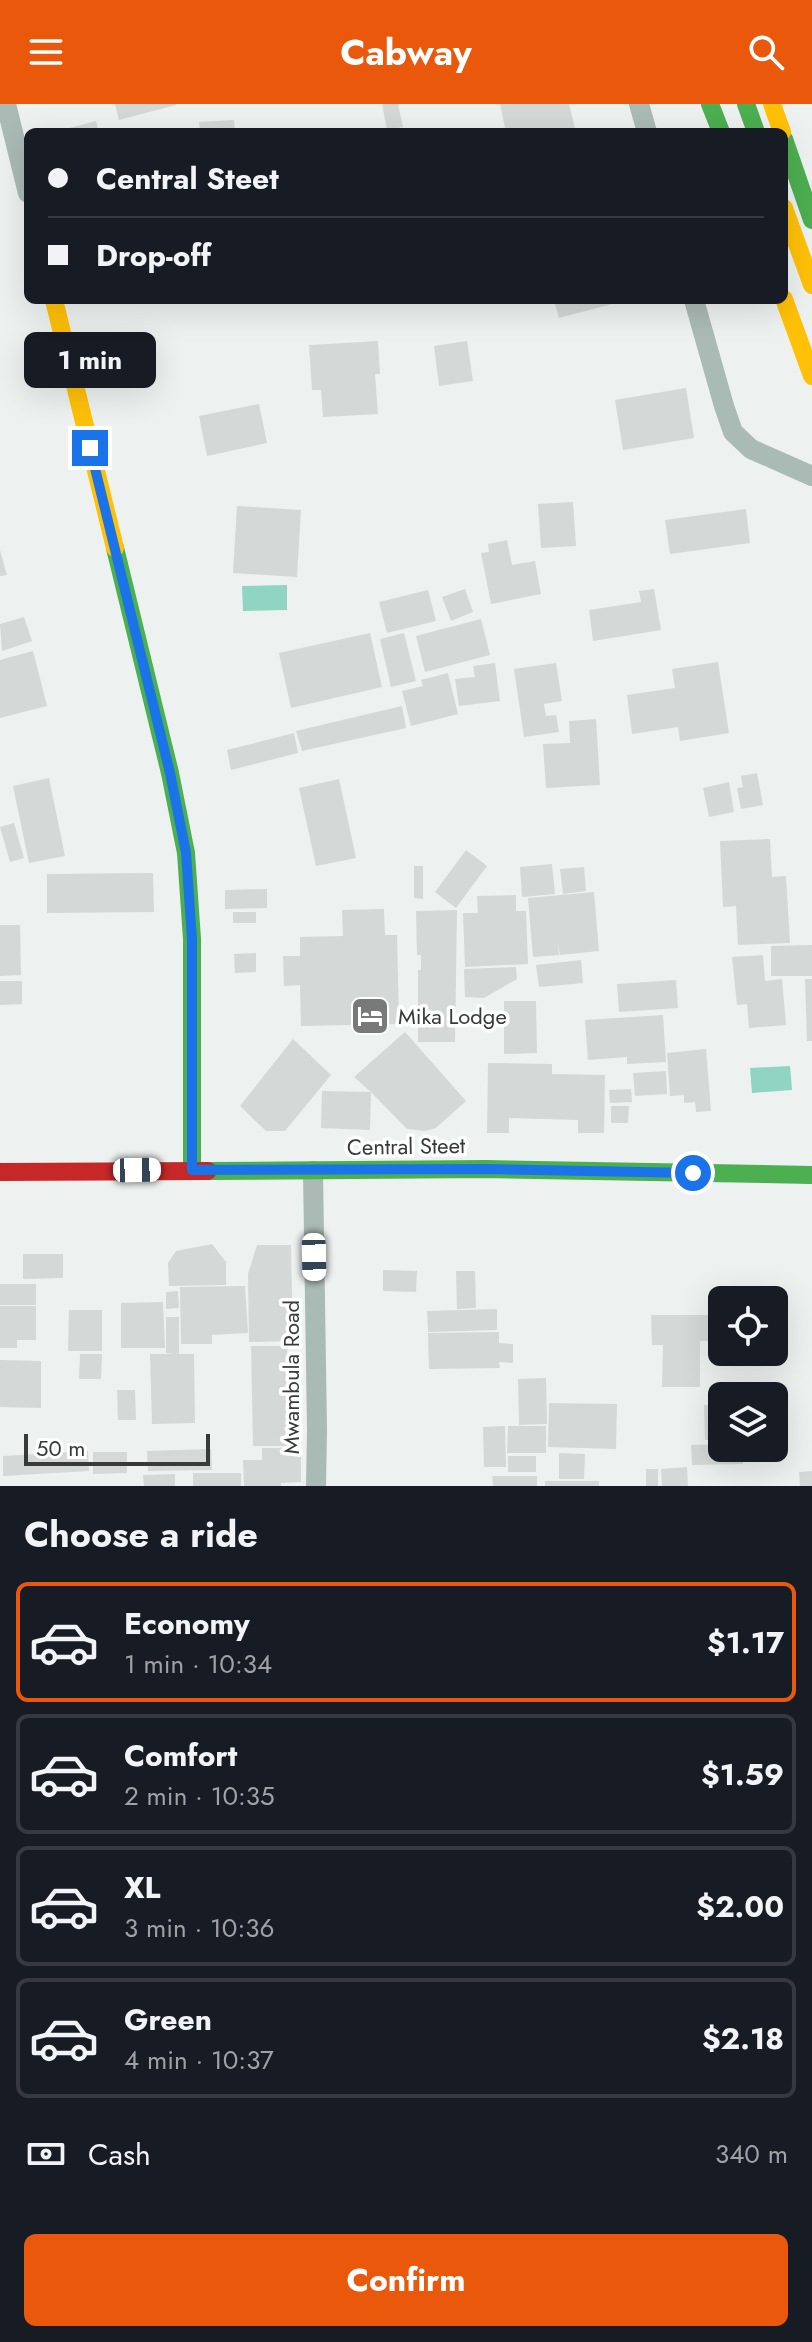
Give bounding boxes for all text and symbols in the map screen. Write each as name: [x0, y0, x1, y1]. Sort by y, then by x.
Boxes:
text: Cabway: [340, 26, 472, 78]
icon: menu: [24, 30, 68, 74]
icon: search: [744, 30, 788, 74]
text: Central Steet: [96, 157, 279, 200]
text: Drop-off: [96, 234, 211, 277]
callout: 1 min: [24, 332, 156, 388]
text: 1 min: [58, 341, 122, 379]
route end: [72, 430, 108, 466]
hotel icon: Mika Lodge: [349, 995, 391, 1037]
place label: Mika Lodge: [398, 1000, 507, 1032]
street label: Central Steet: [347, 1129, 466, 1163]
route start: [675, 1155, 711, 1191]
car: [113, 1158, 161, 1182]
car: [302, 1233, 326, 1281]
map controls: [708, 1286, 788, 1462]
button: locate: [708, 1286, 788, 1366]
street label: Mwambula Road: [275, 1300, 307, 1454]
button: layers: [708, 1382, 788, 1462]
scale bar: [24, 1430, 210, 1466]
text: 50 m: [36, 1432, 85, 1464]
text: Choose a ride: [24, 1508, 258, 1560]
text: Economy: [124, 1602, 250, 1645]
icon: car: [28, 1606, 100, 1678]
text: $1.17: [707, 1621, 784, 1664]
text: 1 min · 10:34: [124, 1645, 272, 1683]
text: Comfort: [124, 1734, 237, 1777]
icon: car: [28, 1738, 100, 1810]
text: $1.59: [701, 1753, 784, 1796]
text: 2 min · 10:35: [124, 1777, 275, 1815]
text: XL: [124, 1866, 160, 1909]
icon: car: [28, 1870, 100, 1942]
text: $2.00: [696, 1885, 784, 1928]
text: 3 min · 10:36: [124, 1909, 274, 1947]
text: Green: [124, 1998, 212, 2041]
icon: car: [28, 2002, 100, 2074]
text: $2.18: [702, 2017, 784, 2060]
text: 4 min · 10:37: [124, 2041, 274, 2079]
icon: cash: [24, 2132, 68, 2176]
text: Cash: [88, 2133, 151, 2176]
text: 340 m: [715, 2135, 788, 2173]
button: Confirm: [24, 2234, 788, 2326]

